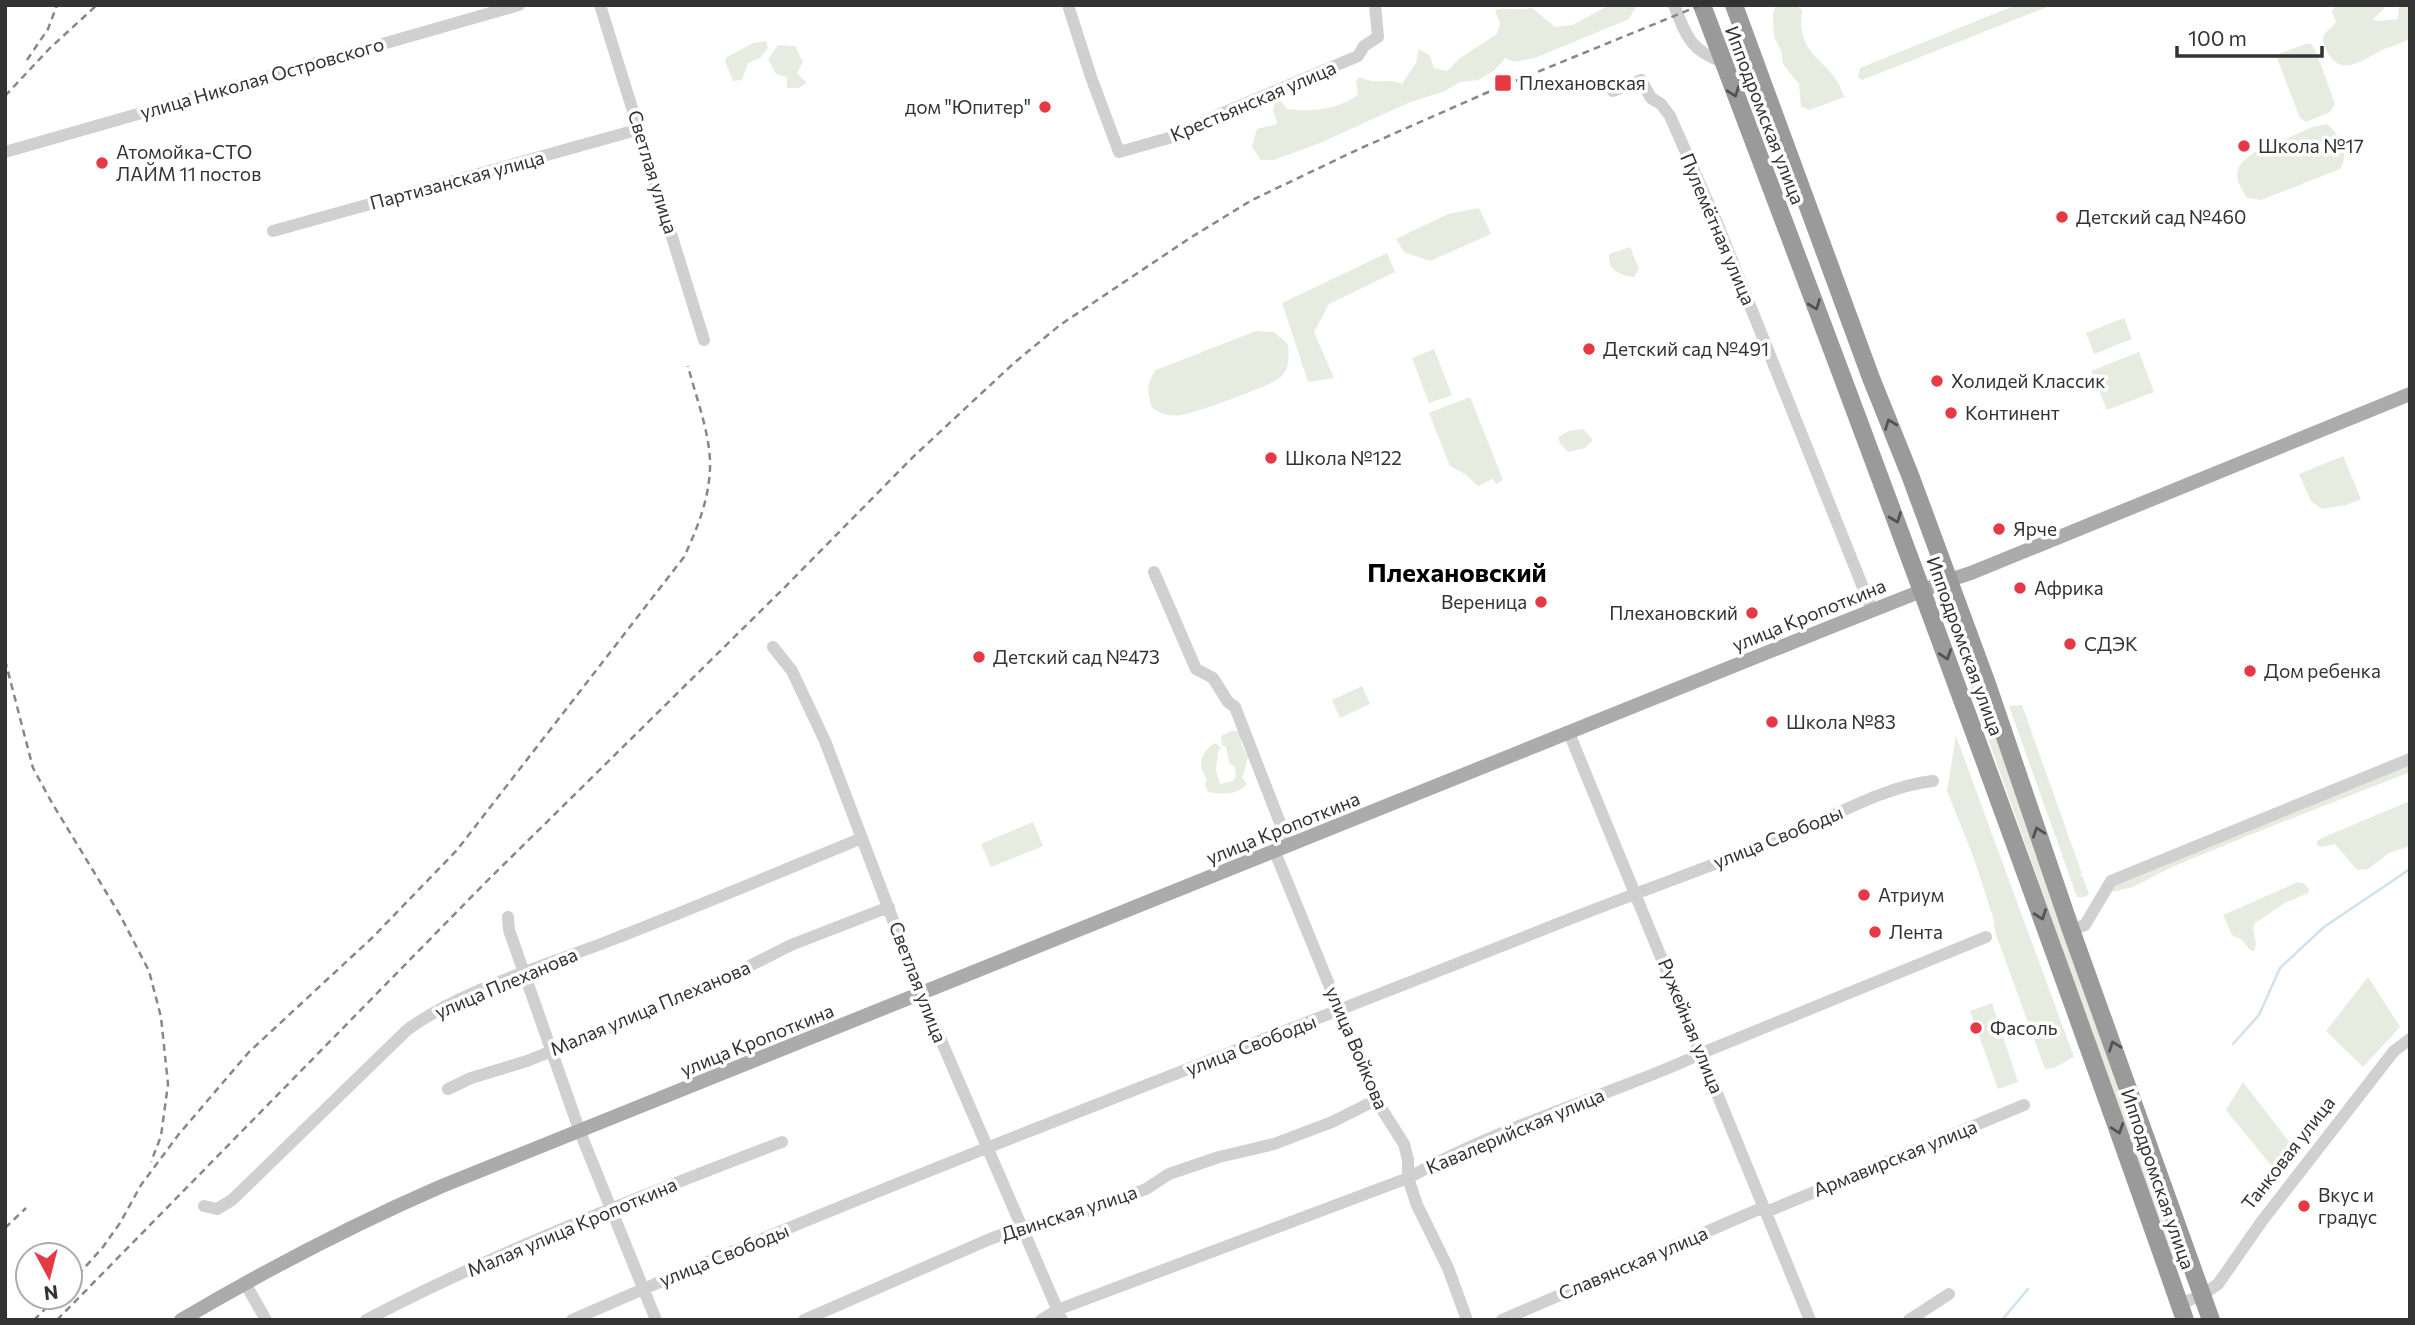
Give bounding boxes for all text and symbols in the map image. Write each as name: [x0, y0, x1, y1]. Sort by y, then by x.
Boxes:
scale bar: [2177, 14, 2322, 58]
street label: Ипподромская улица: [1721, 22, 1810, 207]
text: 100 m: [2188, 25, 2247, 50]
street label: улица Николая Островского: [137, 32, 386, 123]
street label: Крестьянская улица: [1166, 55, 1339, 146]
place label: Плехановская: [1519, 71, 1646, 94]
marker: Плехановская: [1493, 73, 1513, 93]
one-way arrow: [1726, 86, 1740, 98]
place label: дом "Юпитер": [905, 95, 1031, 118]
marker: дом "Юпитер": [1037, 99, 1053, 115]
street label: Светлая улица: [624, 107, 683, 236]
place label: Школа №17: [2258, 134, 2364, 157]
marker: Школа №17: [2236, 138, 2252, 154]
place label: Атомойка-СТО ЛАЙМ 11 постов: [116, 140, 261, 185]
street label: Партизанская улица: [367, 145, 547, 214]
street label: Пулемётная улица: [1676, 149, 1761, 308]
marker: Атомойка-СТО ЛАЙМ 11 постов: [94, 155, 110, 171]
place label: Детский сад №460: [2076, 205, 2246, 228]
marker: Детский сад №460: [2054, 209, 2070, 225]
one-way arrow: [1806, 298, 1820, 310]
place label: Детский сад №491: [1603, 337, 1769, 360]
marker: Детский сад №491: [1581, 341, 1597, 357]
place label: Холидей Классик: [1951, 369, 2105, 392]
marker: Холидей Классик: [1929, 373, 1945, 389]
place label: Континент: [1965, 401, 2060, 424]
marker: Континент: [1943, 405, 1959, 421]
one-way arrow: [1885, 419, 1899, 431]
place label: Школа №122: [1285, 446, 1402, 469]
marker: Школа №122: [1263, 450, 1279, 466]
one-way arrow: [1887, 511, 1901, 523]
place label: Ярче: [2013, 517, 2057, 540]
marker: Ярче: [1991, 521, 2007, 537]
street label: Ипподромская улица: [1922, 553, 2009, 739]
district label: Плехановский: [1367, 556, 1547, 587]
street label: улица Кропоткина: [1729, 573, 1889, 656]
place label: Африка: [2034, 576, 2104, 599]
marker: Африка: [2012, 580, 2028, 596]
place label: Вереница: [1441, 590, 1527, 613]
marker: Вереница: [1533, 594, 1549, 610]
place label: Плехановский: [1609, 601, 1738, 624]
marker: Плехановский: [1744, 605, 1760, 621]
place label: СДЭК: [2084, 632, 2138, 655]
marker: СДЭК: [2062, 636, 2078, 652]
place label: Детский сад №473: [993, 645, 1160, 668]
one-way arrow: [1938, 648, 1952, 660]
marker: Детский сад №473: [971, 649, 987, 665]
place label: Дом ребенка: [2264, 659, 2381, 682]
marker: Дом ребенка: [2242, 663, 2258, 679]
place label: Школа №83: [1786, 710, 1896, 733]
marker: Школа №83: [1764, 714, 1780, 730]
street label: улица Кропоткина: [1203, 786, 1363, 869]
street label: улица Свободы: [1710, 800, 1846, 873]
one-way arrow: [2031, 826, 2046, 838]
place label: Атриум: [1878, 883, 1944, 906]
marker: Атриум: [1856, 887, 1872, 903]
one-way arrow: [2033, 908, 2047, 920]
street label: Светлая улица: [885, 918, 952, 1046]
place label: Лента: [1889, 920, 1943, 943]
marker: Лента: [1867, 924, 1883, 940]
street label: улица Плеханова: [431, 942, 581, 1023]
street label: Малая улица Плеханова: [546, 955, 753, 1060]
street label: Ружейная улица: [1654, 955, 1729, 1097]
street label: улица Войкова: [1321, 983, 1394, 1113]
street label: улица Кропоткина: [677, 998, 837, 1081]
street label: улица Свободы: [1182, 1009, 1319, 1080]
place label: Фасоль: [1990, 1016, 2058, 1039]
marker: Фасоль: [1968, 1020, 1984, 1036]
one-way arrow: [2108, 1041, 2122, 1053]
street label: Кавалерийская улица: [1422, 1083, 1607, 1179]
street label: Ипподромская улица: [2117, 1086, 2200, 1272]
street label: Танковая улица: [2236, 1091, 2339, 1214]
street label: Армавирская улица: [1810, 1114, 1980, 1201]
one-way arrow: [2110, 1122, 2124, 1134]
street label: Малая улица Кропоткина: [463, 1172, 680, 1281]
street label: Двинская улица: [998, 1180, 1140, 1245]
place label: Вкус и градус: [2318, 1183, 2377, 1228]
marker: Вкус и градус: [2296, 1198, 2312, 1214]
street label: улица Свободы: [656, 1218, 792, 1291]
street label: Славянская улица: [1555, 1221, 1711, 1304]
north arrow: [14, 1241, 84, 1311]
text: N: [43, 1281, 60, 1306]

